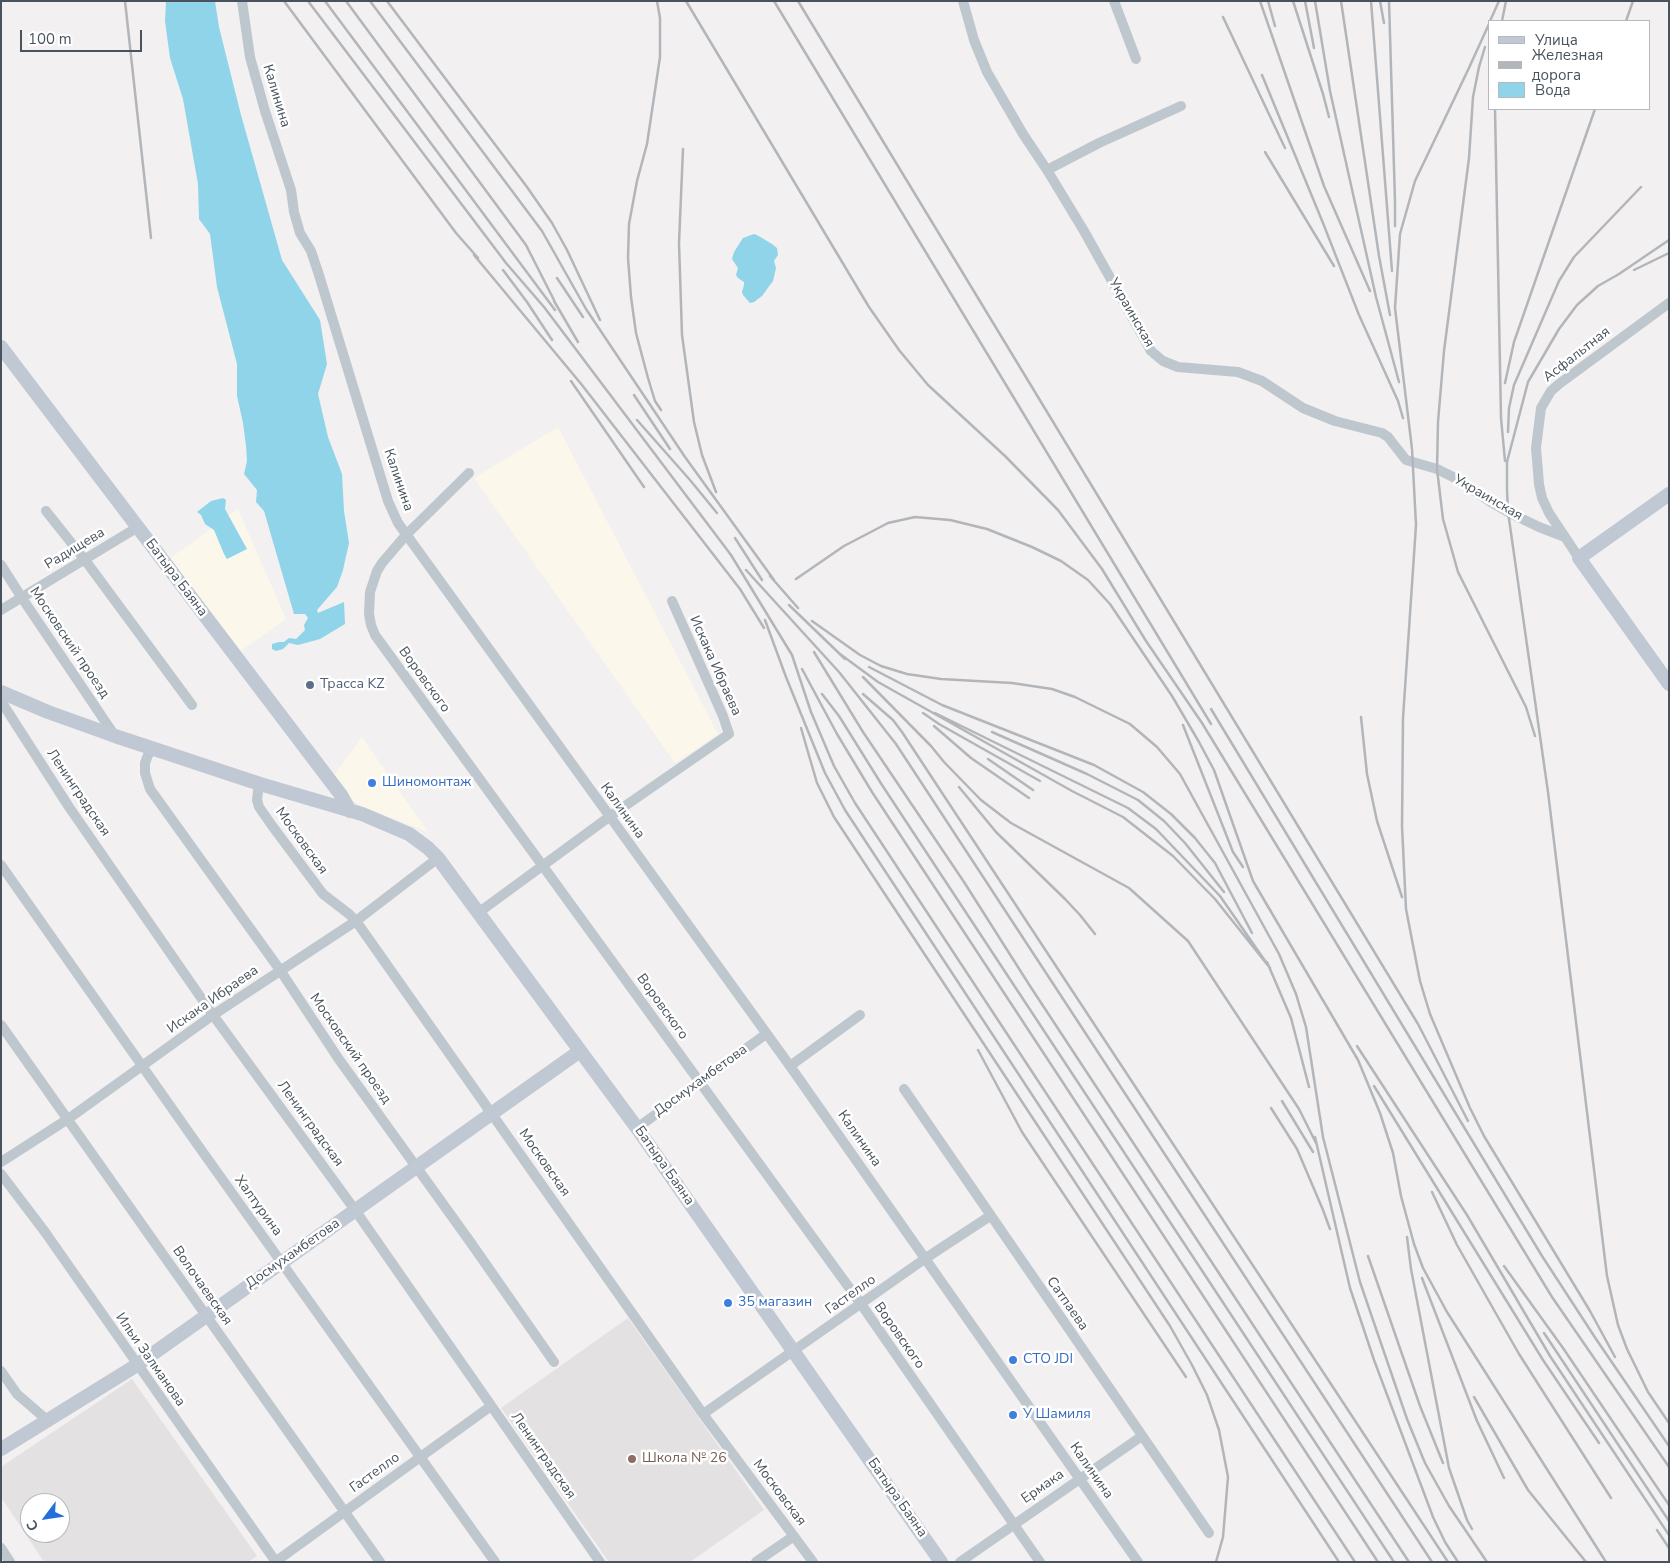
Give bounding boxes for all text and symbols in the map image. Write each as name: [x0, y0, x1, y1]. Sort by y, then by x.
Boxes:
scale bar: [22, 20, 145, 52]
legend: [1488, 20, 1650, 110]
text: 100 m: [28, 29, 72, 49]
text: Улица: [1535, 30, 1578, 50]
text: Железная дорога: [1532, 45, 1603, 85]
street label: Калинина: [258, 63, 294, 129]
text: Вода: [1535, 80, 1571, 100]
street label: Украинская: [1104, 275, 1158, 351]
street label: Асфальтная: [1540, 324, 1614, 386]
street label: Калинина: [379, 447, 417, 513]
street label: Украинская: [1450, 471, 1526, 525]
street label: Радищева: [42, 525, 108, 573]
street label: Батыра Баяна: [141, 536, 211, 620]
street label: Московский проезд: [25, 584, 113, 702]
street label: Искака Ибраева: [685, 614, 745, 718]
street label: Воровского: [395, 644, 453, 716]
place label: Трасса KZ: [320, 677, 385, 693]
marker: Трасса KZ: [304, 679, 316, 691]
street label: Ленинградская: [43, 746, 113, 840]
place label: Шиномонтаж: [382, 775, 471, 791]
marker: Шиномонтаж: [366, 777, 378, 789]
street label: Калинина: [596, 780, 648, 842]
street label: Московская: [271, 804, 331, 878]
street label: Искака Ибраева: [164, 962, 262, 1038]
street label: Воровского: [633, 971, 691, 1043]
street label: Московский проезд: [306, 991, 394, 1107]
street label: Досмухамбетова: [651, 1042, 751, 1120]
street label: Ленинградская: [273, 1078, 347, 1170]
street label: Калинина: [834, 1108, 884, 1170]
street label: Батыра Баяна: [631, 1123, 697, 1209]
street label: Московская: [515, 1126, 573, 1200]
street label: Халтурина: [230, 1173, 286, 1239]
street label: Досмухамбетова: [243, 1215, 343, 1293]
street label: Волочаевская: [169, 1243, 235, 1329]
street label: Гастелло: [823, 1272, 879, 1318]
street label: Сатпаева: [1042, 1274, 1092, 1334]
place label: 35 магазин: [738, 1295, 812, 1311]
marker: 35 магазин: [722, 1297, 734, 1309]
street label: Воровского: [870, 1300, 928, 1372]
street label: Ильи Залманова: [111, 1310, 189, 1410]
place label: СТО JDI: [1023, 1352, 1073, 1368]
marker: СТО JDI: [1007, 1354, 1019, 1366]
place label: У Шамиля: [1023, 1407, 1091, 1423]
street label: Ленинградская: [507, 1409, 579, 1503]
marker: У Шамиля: [1007, 1409, 1019, 1421]
street label: Калинина: [1066, 1440, 1116, 1502]
street label: Гастелло: [347, 1449, 403, 1497]
place label: Школа № 26: [642, 1451, 727, 1467]
marker: Школа № 26: [626, 1453, 638, 1465]
street label: Батыра Баяна: [864, 1455, 930, 1541]
street label: Московская: [749, 1457, 809, 1529]
street label: Ермака: [1018, 1466, 1068, 1508]
north arrow: [20, 1493, 70, 1543]
text: С: [22, 1517, 43, 1534]

